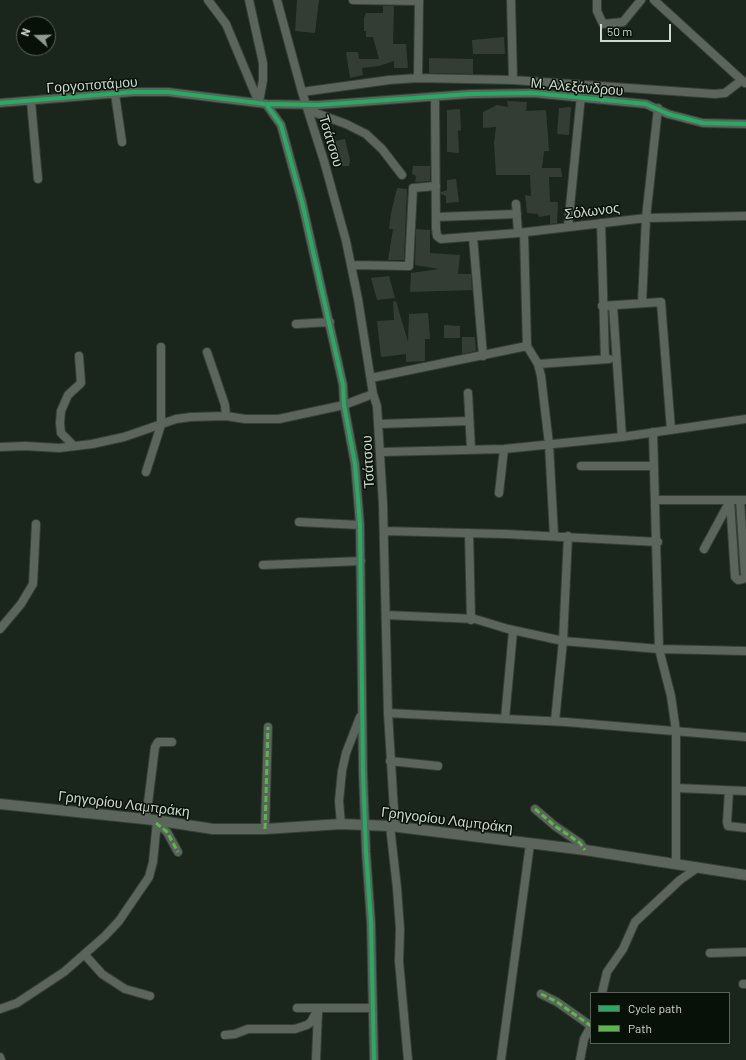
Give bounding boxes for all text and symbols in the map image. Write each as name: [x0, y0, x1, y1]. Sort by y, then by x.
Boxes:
north arrow: [16, 16, 56, 56]
scale bar: [602, 16, 673, 42]
text: 50 m: [607, 24, 632, 38]
text: N: [18, 26, 33, 38]
street label: Γοργοποτάμου: [46, 73, 138, 97]
street label: Μ. Αλεξάνδρου: [530, 75, 624, 99]
street label: Τσάτσου: [315, 113, 347, 169]
street label: Σόλωνος: [563, 199, 621, 223]
street label: Τσάτσου: [358, 435, 378, 489]
street label: Γρηγορίου Λαμπράκη: [57, 788, 191, 820]
street label: Γρηγορίου Λαμπράκη: [380, 804, 514, 836]
legend: [590, 992, 730, 1044]
text: Cycle path: [628, 1001, 682, 1015]
text: Path: [628, 1021, 652, 1035]

